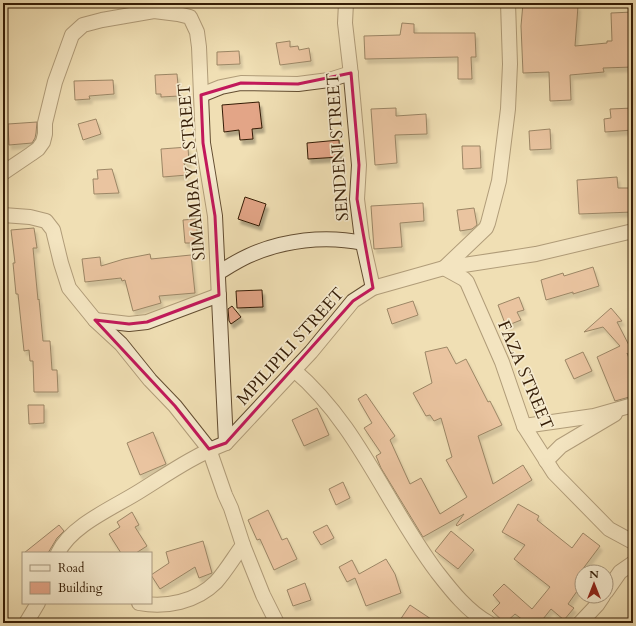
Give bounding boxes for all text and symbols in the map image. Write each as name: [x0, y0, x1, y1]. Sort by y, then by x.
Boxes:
street label: SENDENI STREET: [321, 72, 354, 222]
street label: SIMAMBAYA STREET: [172, 82, 211, 261]
street label: MPILIPILI STREET: [231, 283, 349, 410]
street label: FAZA STREET: [492, 317, 559, 433]
legend: [22, 552, 152, 604]
text: Road: [58, 560, 85, 576]
north arrow: [574, 564, 614, 604]
text: N: [589, 567, 599, 582]
text: Building: [58, 580, 103, 596]

